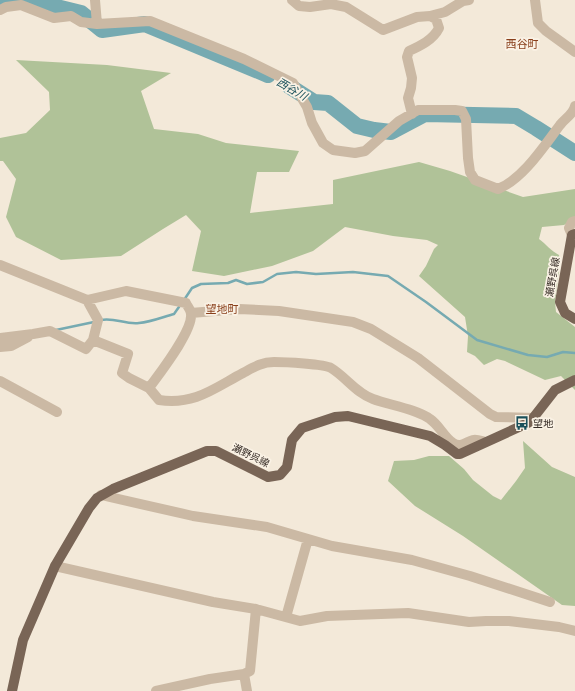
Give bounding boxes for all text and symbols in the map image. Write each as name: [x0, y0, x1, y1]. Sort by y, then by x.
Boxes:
district label: 西谷町: [506, 38, 539, 51]
water label: 西谷川: [274, 76, 310, 104]
street label: 瀬野呉線: [544, 256, 562, 298]
district label: 望地町: [206, 303, 239, 316]
bus stop icon: 望地: [514, 415, 530, 431]
place label: 望地: [533, 418, 554, 430]
street label: 瀬野呉線: [230, 442, 271, 470]

